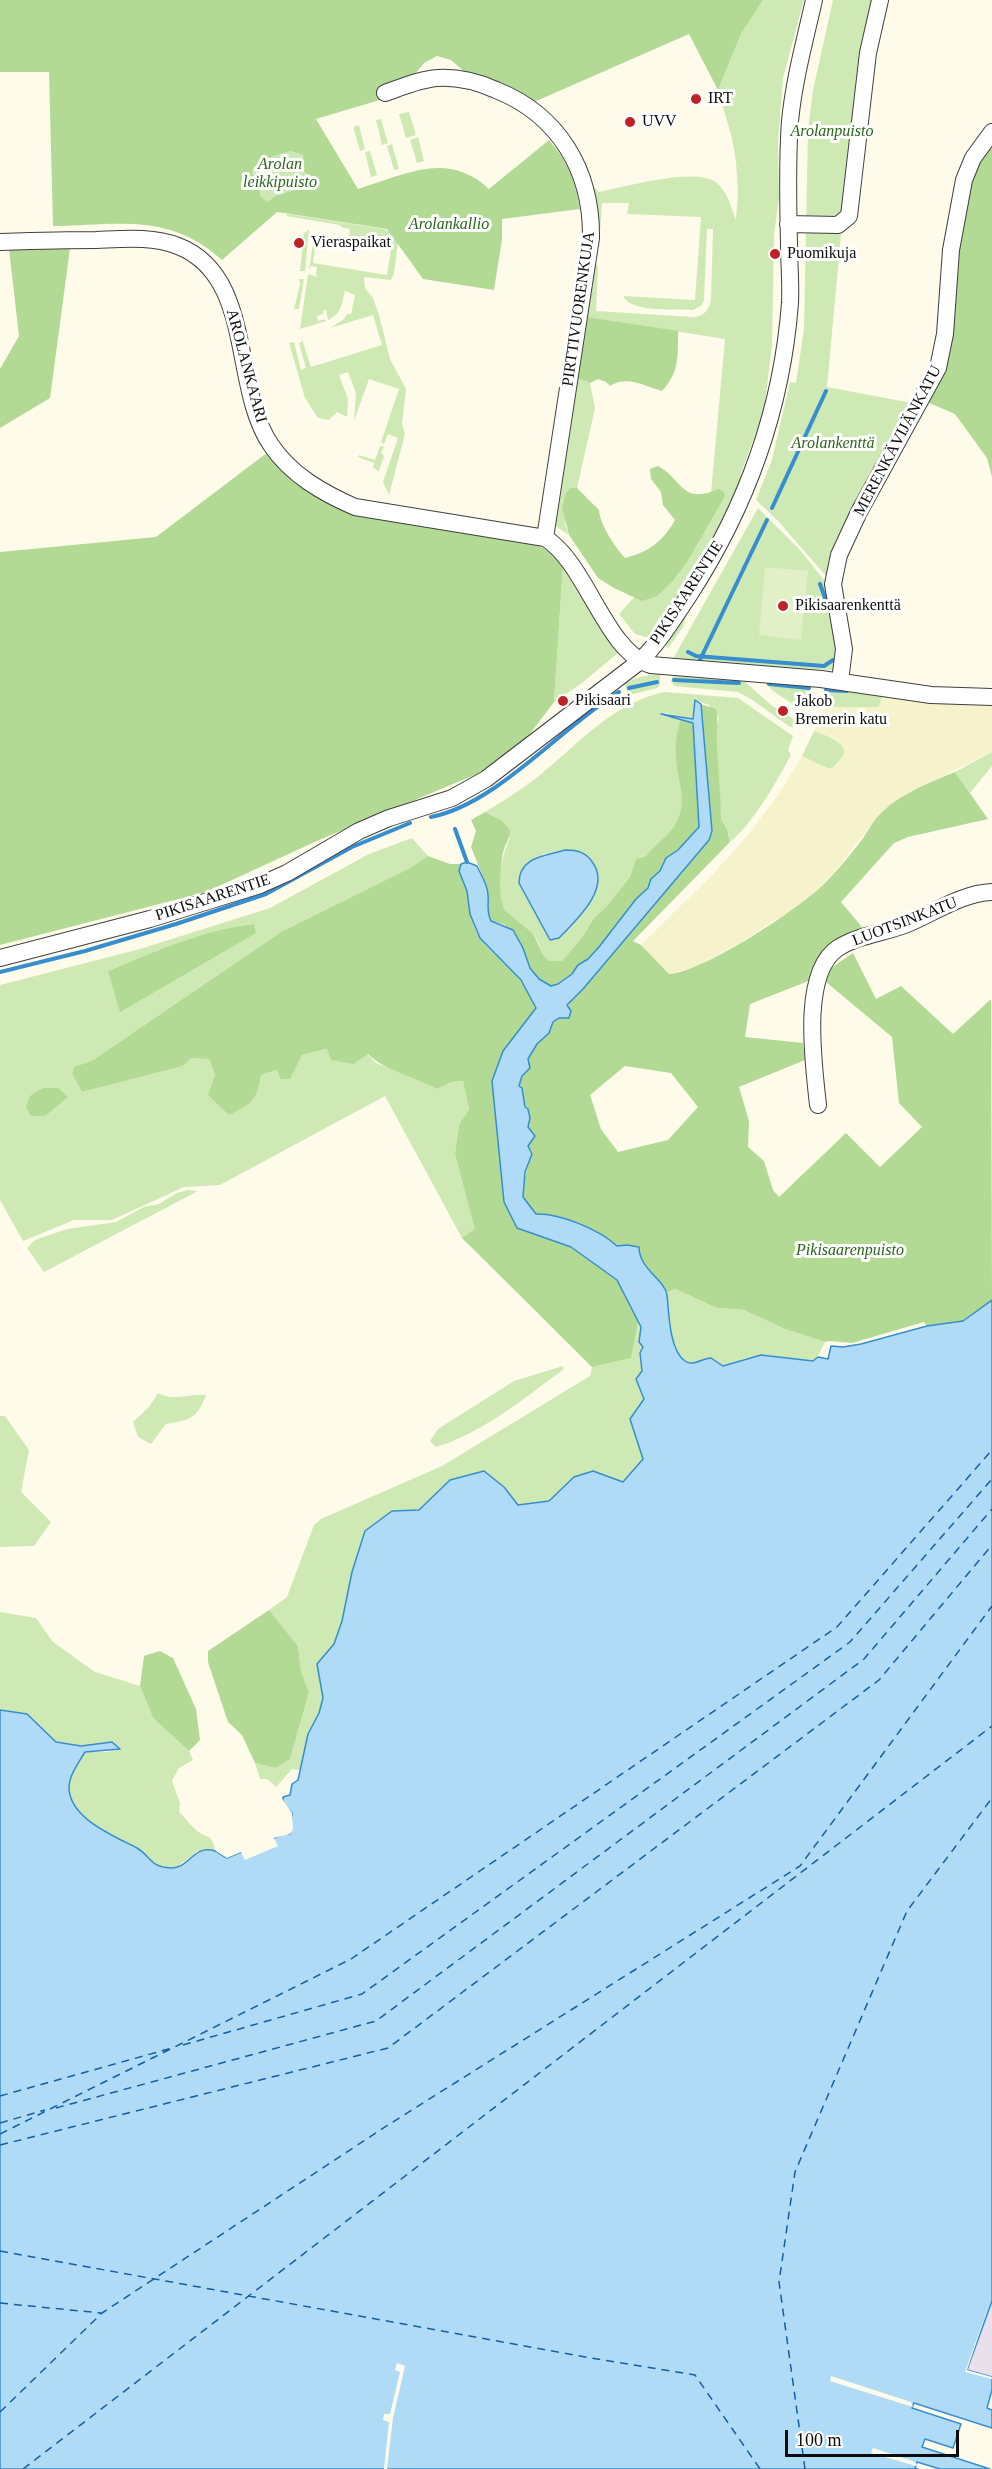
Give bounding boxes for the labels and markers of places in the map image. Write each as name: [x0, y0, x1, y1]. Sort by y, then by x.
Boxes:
place label: IRT: [708, 89, 733, 109]
marker: IRT: [689, 92, 703, 106]
place label: UVV: [642, 112, 677, 132]
marker: UVV: [623, 115, 637, 129]
place label: Vieraspaikat: [311, 233, 391, 253]
marker: Vieraspaikat: [292, 236, 306, 250]
place label: Puomikuja: [787, 244, 856, 264]
marker: Puomikuja: [768, 247, 782, 261]
place label: Pikisaarenkenttä: [795, 596, 901, 616]
marker: Pikisaarenkenttä: [776, 599, 790, 613]
place label: Pikisaari: [575, 691, 631, 711]
place label: Jakob Bremerin katu: [795, 692, 887, 730]
marker: Pikisaari: [556, 694, 570, 708]
marker: Jakob Bremerin katu: [776, 704, 790, 718]

